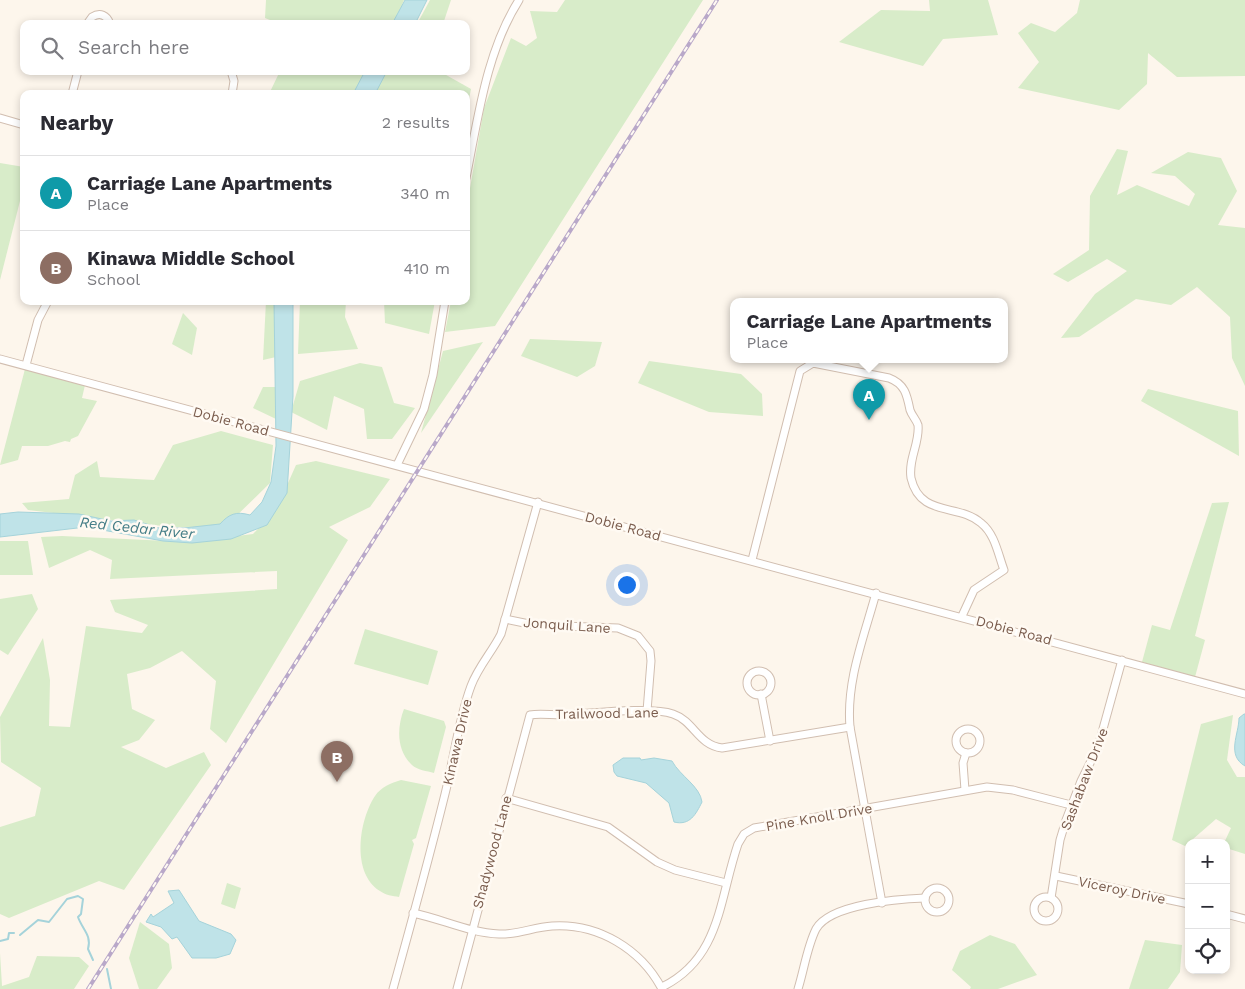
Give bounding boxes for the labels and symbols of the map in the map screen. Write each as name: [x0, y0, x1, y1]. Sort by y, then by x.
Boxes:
pin: A: [853, 379, 885, 420]
street label: Dobie Road: [191, 403, 271, 439]
street label: Dobie Road: [583, 508, 663, 544]
water label: Red Cedar River: [79, 513, 196, 543]
your location: [614, 572, 640, 598]
street label: Dobie Road: [974, 612, 1054, 648]
street label: Jonquil Lane: [523, 614, 611, 636]
street label: Kinawa Drive: [439, 697, 475, 787]
street label: Trailwood Lane: [555, 704, 659, 722]
street label: Sashabaw Drive: [1057, 726, 1111, 832]
pin: B: [321, 741, 353, 782]
street label: Shadywood Lane: [469, 794, 515, 910]
street label: Pine Knoll Drive: [765, 800, 873, 834]
street label: Viceroy Drive: [1077, 873, 1167, 907]

